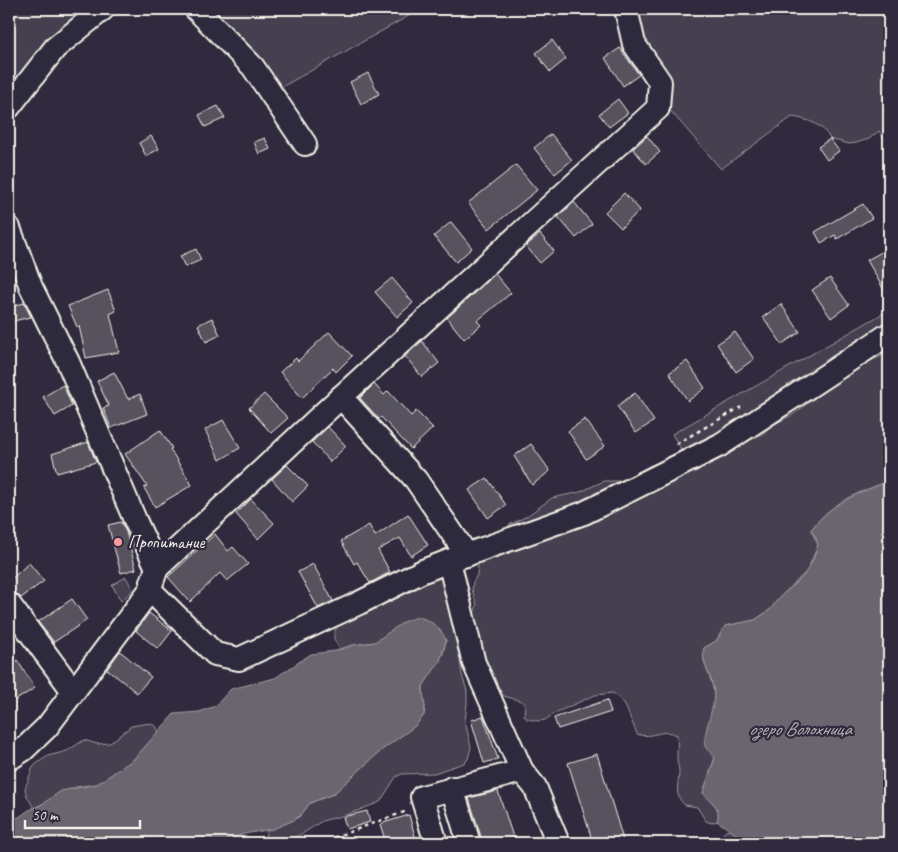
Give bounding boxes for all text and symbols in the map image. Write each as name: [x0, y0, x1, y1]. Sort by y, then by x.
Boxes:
place label: Пропитание: [128, 531, 205, 553]
marker: Пропитание: [112, 536, 124, 548]
water label: озеро Волохница: [749, 717, 853, 741]
scale bar: [25, 797, 140, 829]
text: 50 m: [32, 806, 59, 825]

